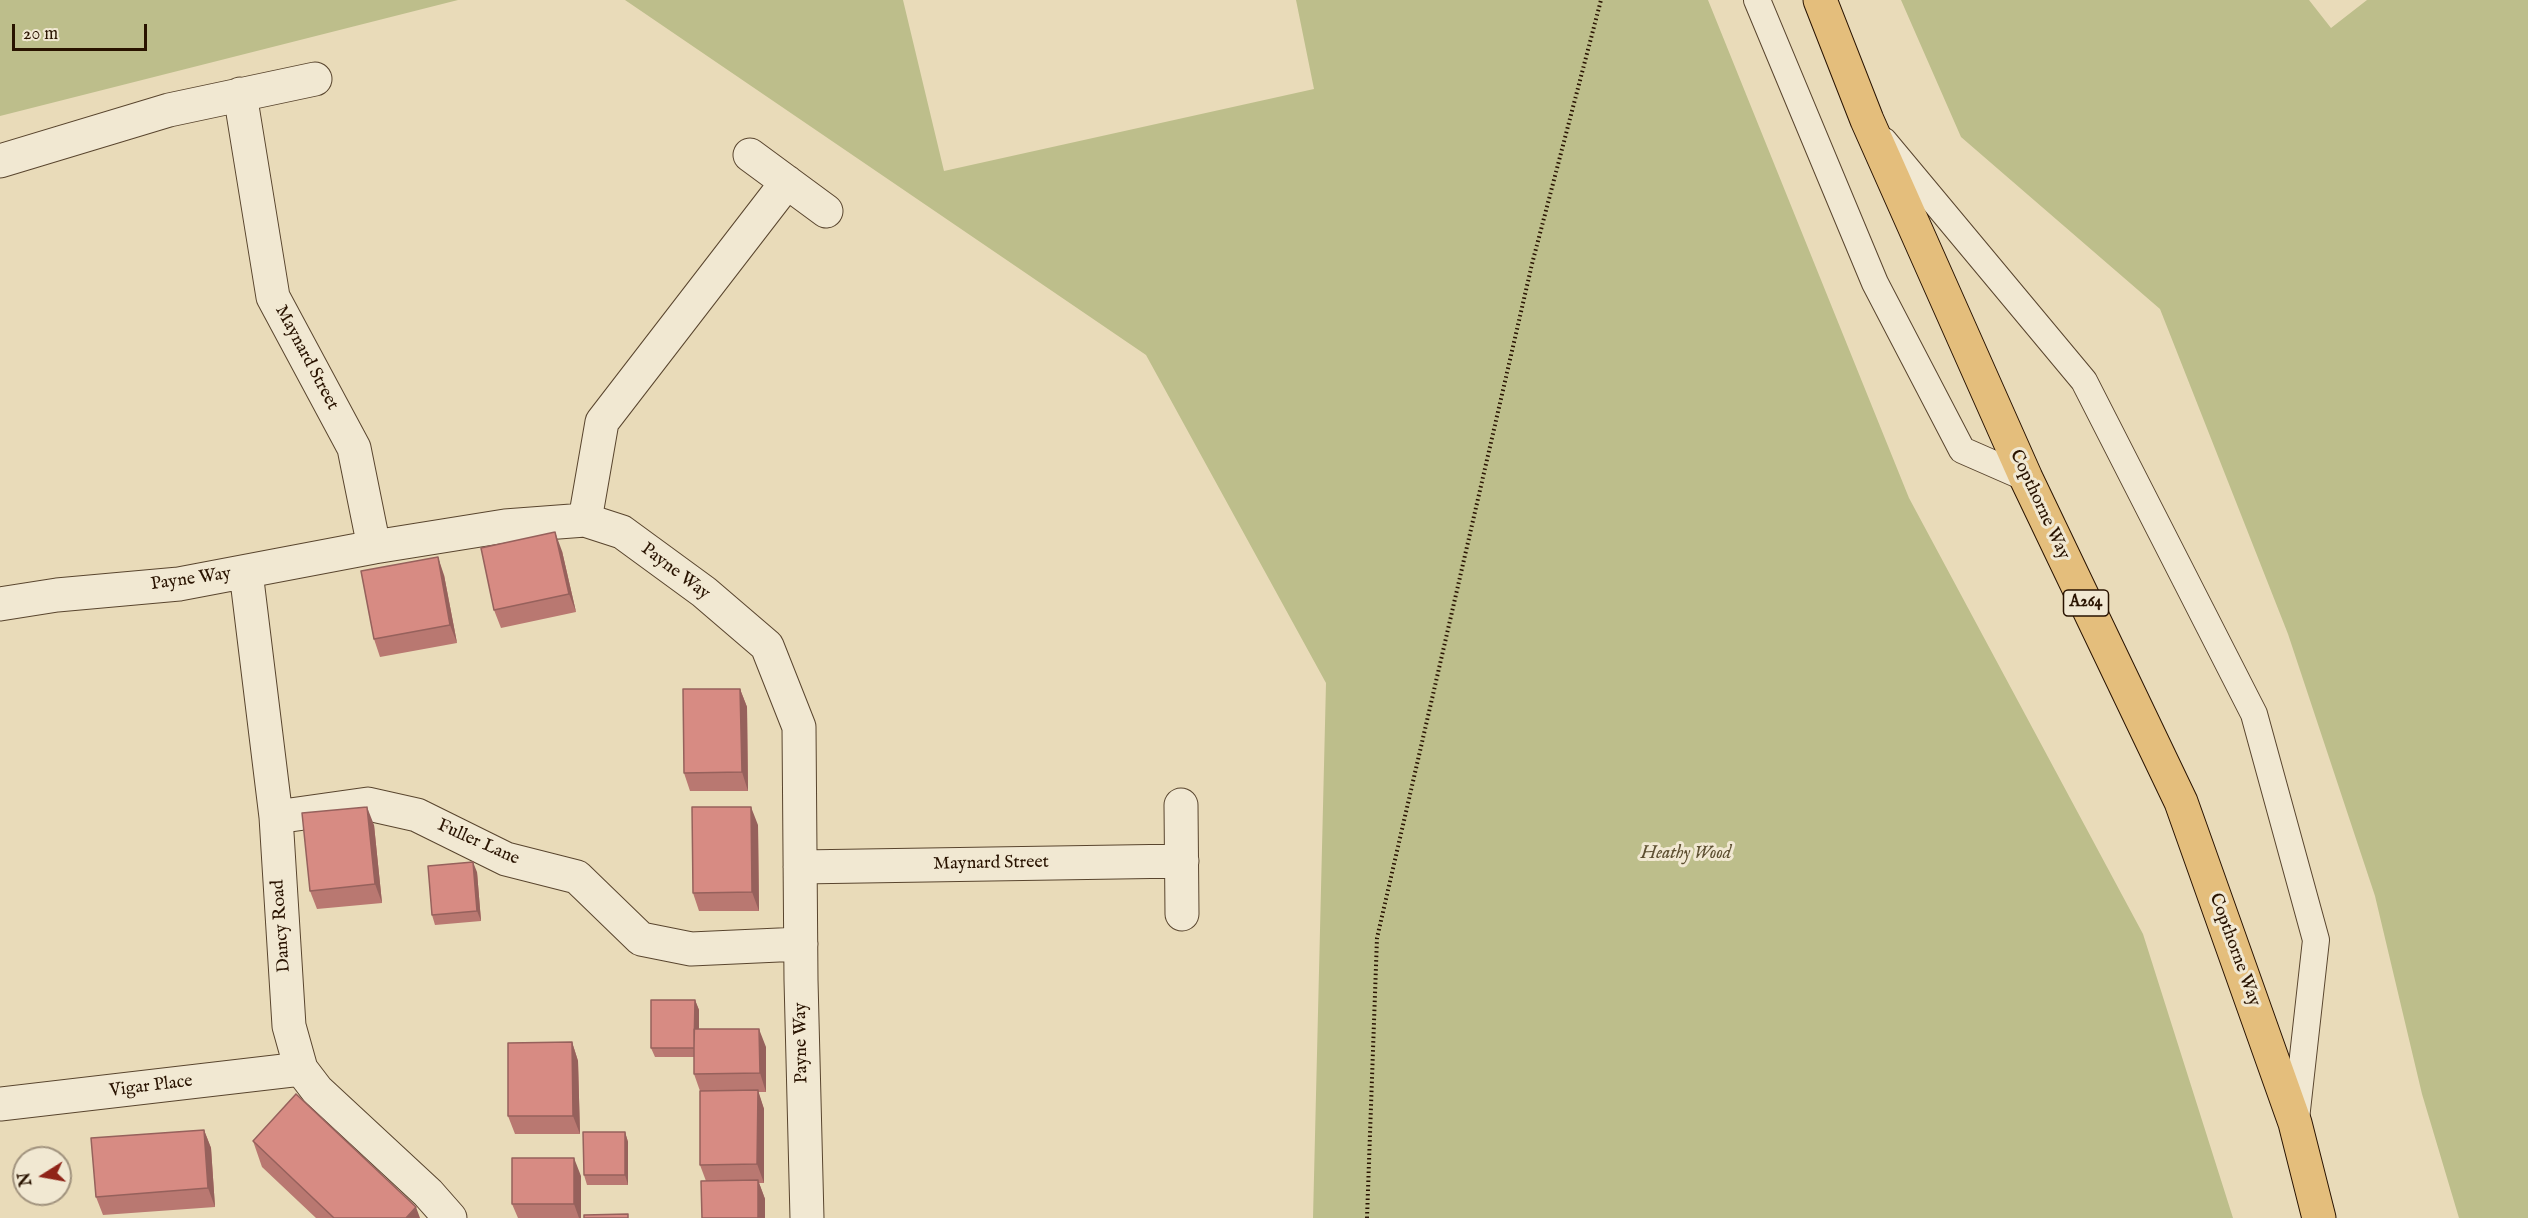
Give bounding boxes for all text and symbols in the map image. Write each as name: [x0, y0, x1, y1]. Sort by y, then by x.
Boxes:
scale bar: [15, 12, 150, 50]
text: 20 m: [23, 23, 58, 46]
street label: Maynard Street: [269, 302, 343, 414]
street label: Copthorne Way: [2004, 447, 2074, 563]
street label: Payne Way: [636, 539, 714, 605]
street label: Payne Way: [149, 564, 233, 596]
road number: A264: [2064, 590, 2108, 616]
street label: Fuller Lane: [434, 815, 522, 871]
park label: Heathy Wood: [1641, 843, 1731, 865]
street label: Maynard Street: [933, 852, 1049, 876]
street label: Dancy Road: [268, 879, 296, 973]
street label: Copthorne Way: [2204, 891, 2264, 1009]
street label: Payne Way: [790, 1002, 814, 1084]
street label: Vigar Place: [108, 1071, 194, 1103]
north arrow: [12, 1146, 72, 1206]
text: N: [15, 1170, 37, 1188]

